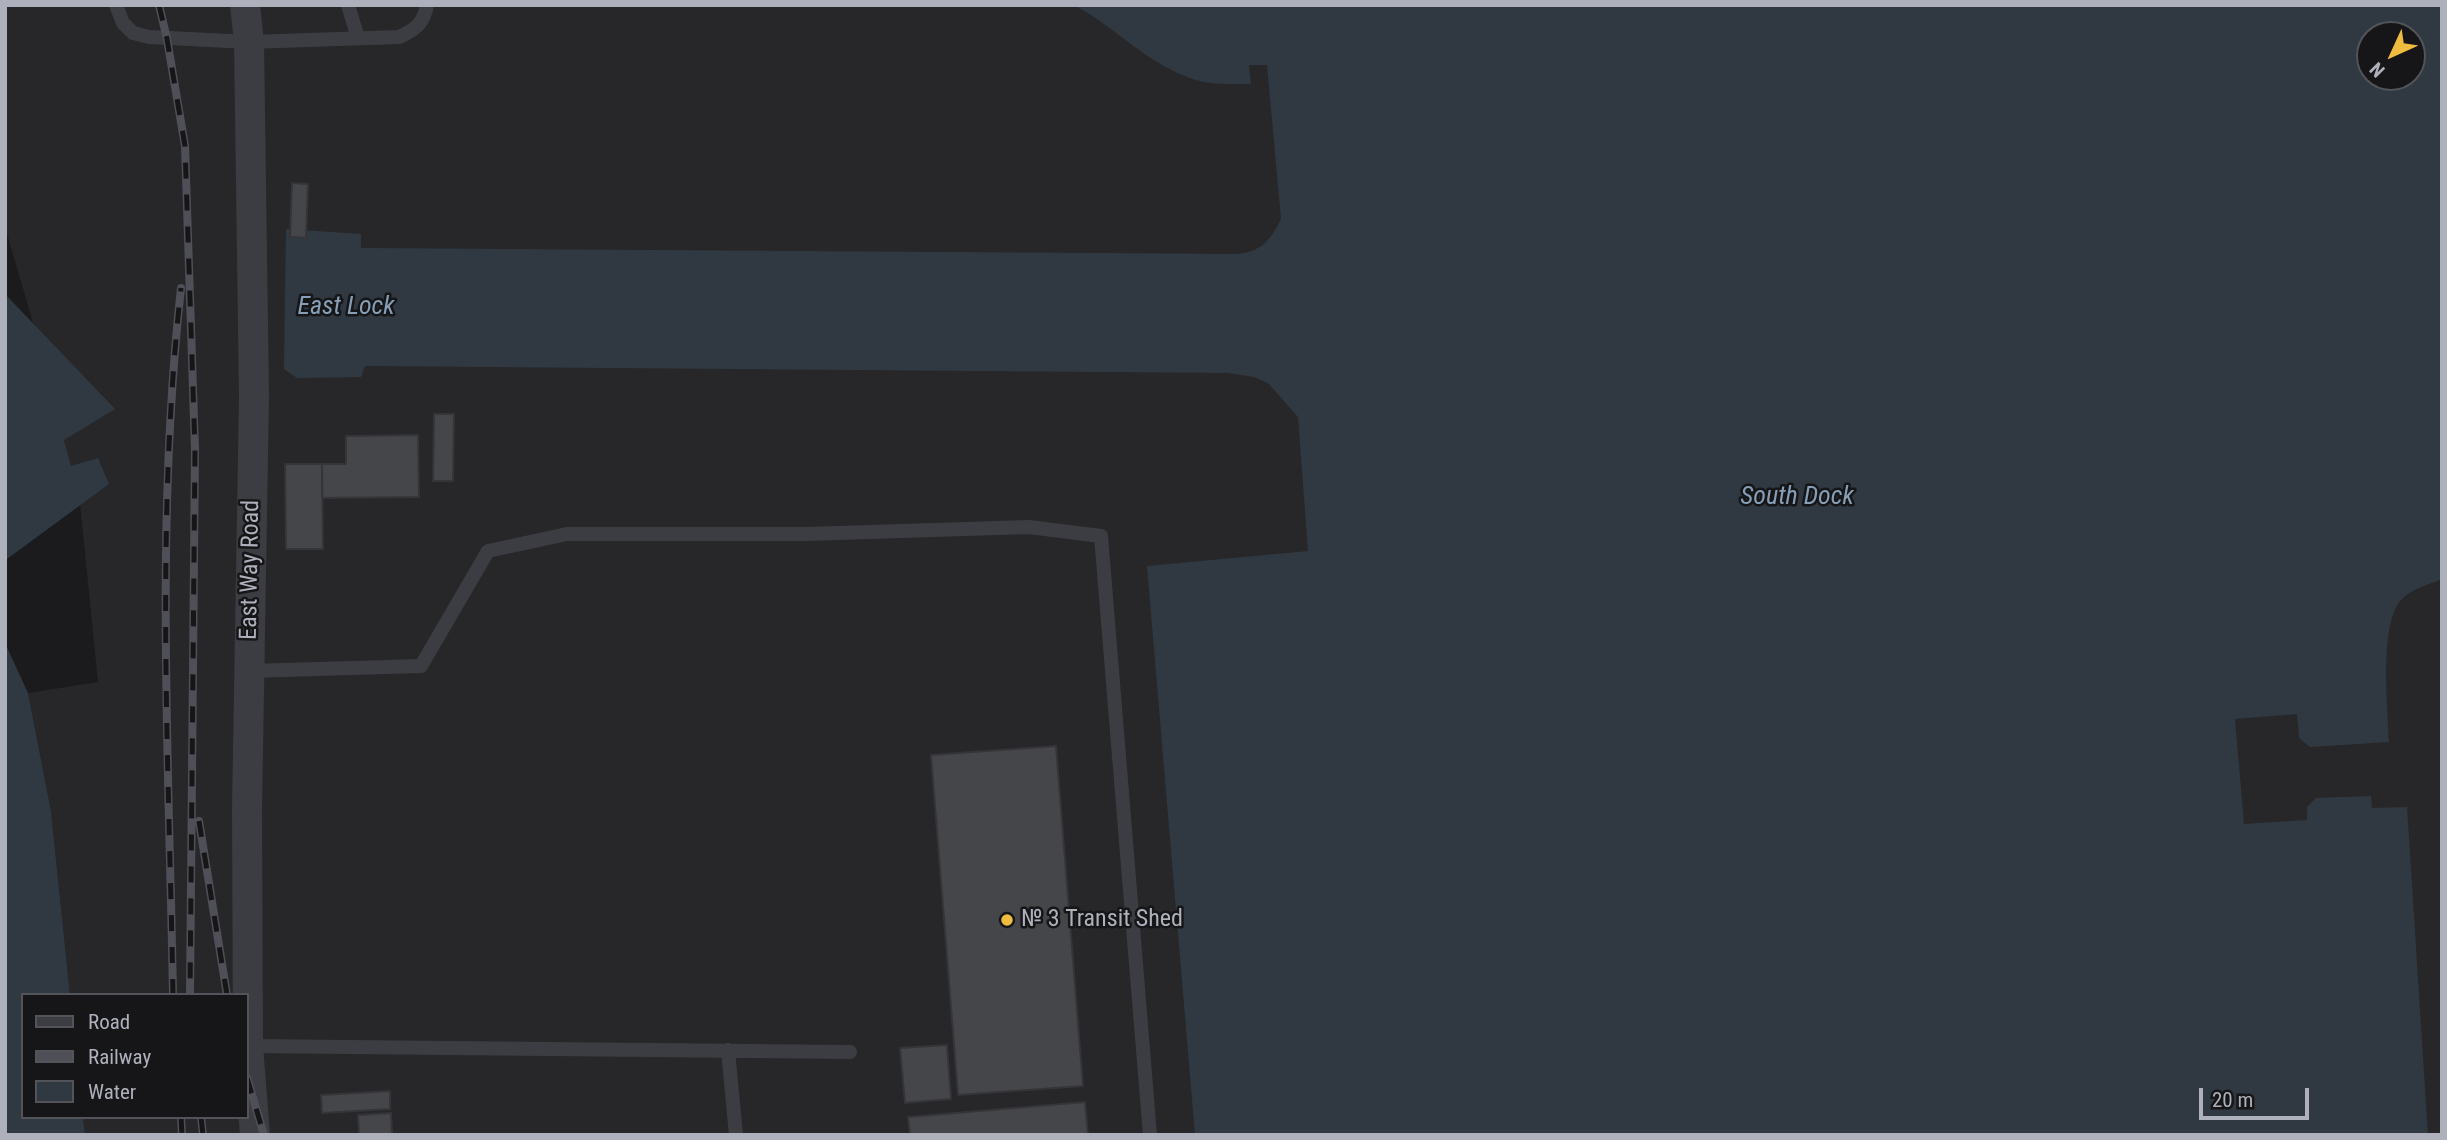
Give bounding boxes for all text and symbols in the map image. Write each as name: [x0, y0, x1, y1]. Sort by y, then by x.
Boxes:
north arrow: [2356, 21, 2426, 91]
text: N: [2365, 58, 2389, 82]
water label: East Lock: [297, 291, 395, 323]
water label: South Dock: [1740, 481, 1854, 513]
street label: East Way Road: [235, 500, 267, 640]
place label: № 3 Transit Shed: [1021, 906, 1183, 934]
marker: № 3 Transit Shed: [999, 912, 1015, 928]
legend: [21, 993, 248, 1119]
text: Road: [88, 1010, 130, 1034]
text: Railway: [88, 1045, 151, 1069]
scale bar: [2202, 1074, 2312, 1118]
text: Water: [88, 1080, 136, 1104]
text: 20 m: [2212, 1088, 2253, 1112]

